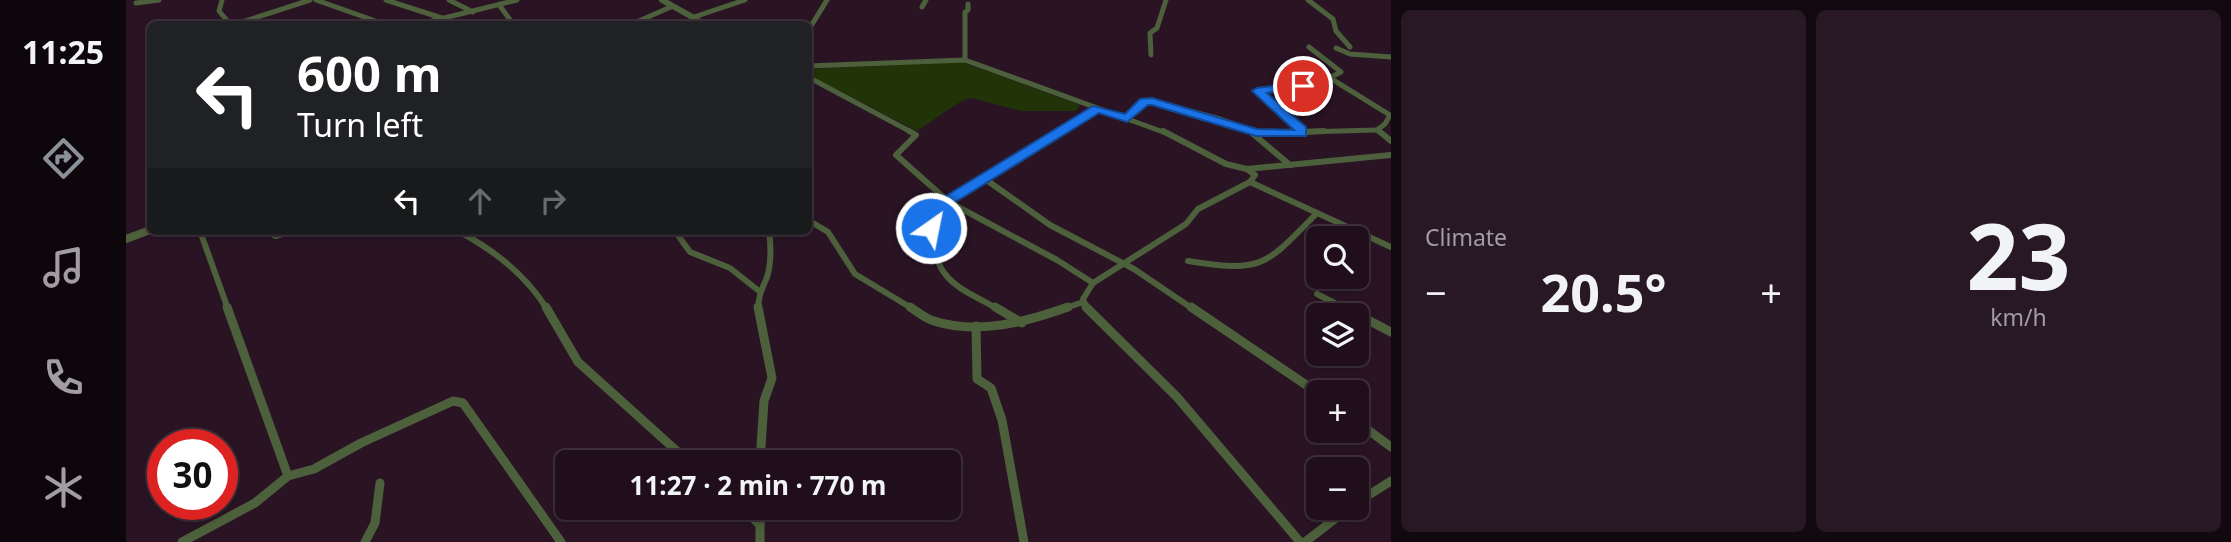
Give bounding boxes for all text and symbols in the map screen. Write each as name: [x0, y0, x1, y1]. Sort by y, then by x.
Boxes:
text: 11:25: [22, 30, 104, 73]
text: 600 m: [297, 40, 442, 106]
icon: left: [182, 49, 273, 140]
pin: [1273, 56, 1333, 116]
icon: arrive: [1284, 67, 1322, 105]
text: Turn left: [297, 103, 423, 146]
icon: directions: [39, 134, 88, 183]
icon: left: [388, 182, 426, 220]
icon: ahead: [461, 182, 499, 220]
icon: right: [534, 182, 572, 220]
position arrow: [894, 191, 968, 265]
text: 23: [1966, 193, 2071, 317]
text: Climate: [1425, 221, 1507, 253]
map controls: [1306, 226, 1369, 520]
button: search: [1306, 226, 1369, 289]
icon: music: [39, 243, 88, 292]
text: 20.5°: [1541, 256, 1666, 327]
text: −: [1425, 266, 1447, 318]
text: +: [1760, 266, 1782, 318]
text: km/h: [1990, 301, 2047, 333]
button: layers: [1306, 303, 1369, 366]
icon: phone: [39, 353, 88, 402]
button: +: [1306, 380, 1369, 443]
speed limit sign: 30: [147, 429, 238, 520]
button: −: [1306, 457, 1369, 520]
icon: climate: [39, 463, 88, 512]
text: 11:27 · 2 min · 770 m: [630, 467, 886, 503]

